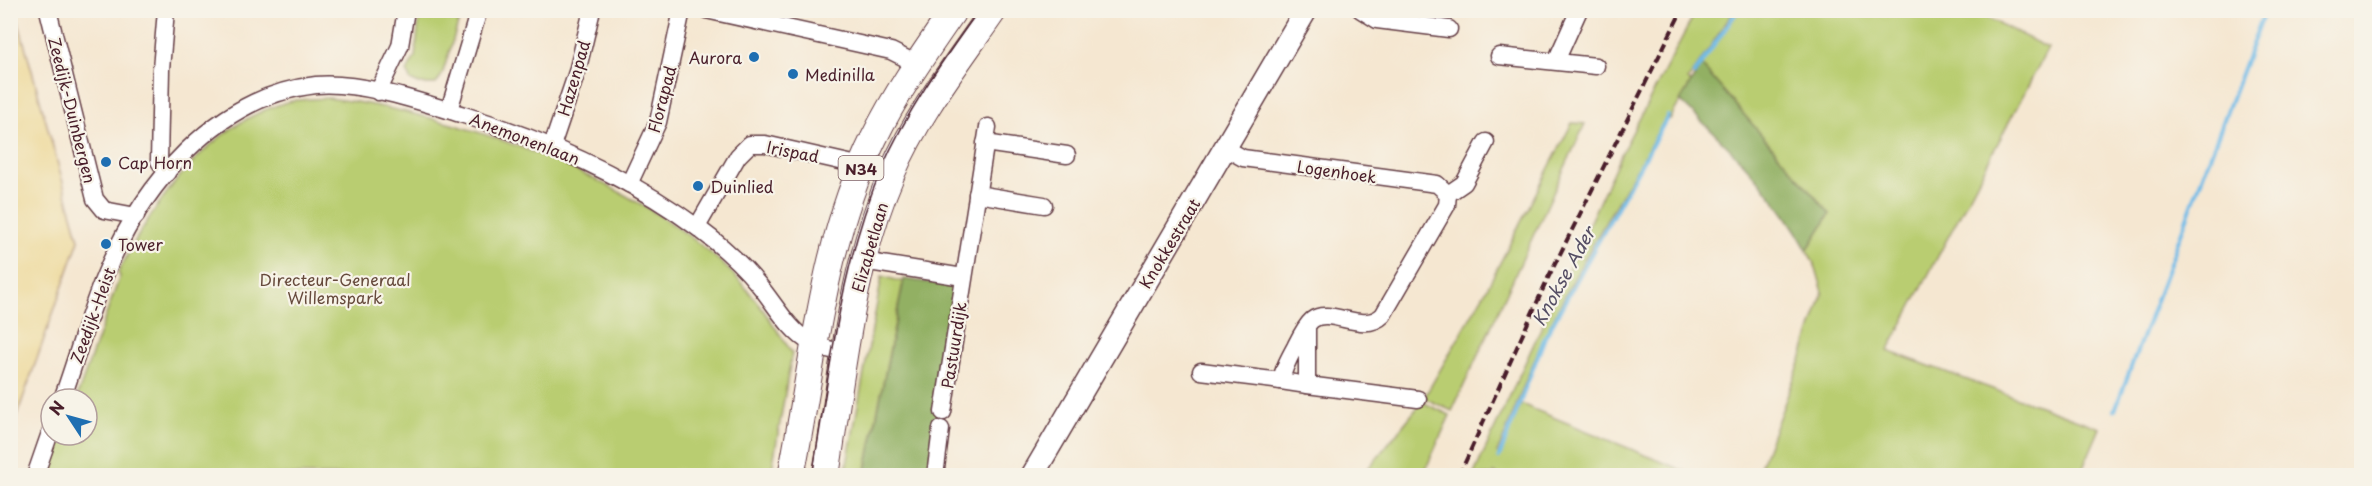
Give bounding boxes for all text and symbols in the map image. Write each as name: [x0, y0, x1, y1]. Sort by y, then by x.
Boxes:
street label: Zeedijk-Duinbergen: [43, 34, 103, 186]
street label: Hazenpad: [551, 37, 595, 119]
place label: Aurora: [689, 45, 742, 69]
marker: Aurora: [747, 50, 761, 64]
place label: Medinilla: [805, 62, 875, 86]
street label: Florapad: [641, 63, 682, 135]
marker: Medinilla: [786, 67, 800, 81]
street label: Anemonenlaan: [466, 106, 584, 170]
street label: Irispad: [765, 134, 821, 168]
place label: Cap Horn: [118, 150, 192, 174]
street label: Logenhoek: [1296, 154, 1378, 188]
marker: Cap Horn: [99, 155, 113, 169]
road number: N34: [838, 156, 884, 180]
place label: Duinlied: [710, 174, 774, 198]
marker: Duinlied: [691, 179, 705, 193]
street label: Knokkestraat: [1133, 193, 1206, 293]
street label: Elizabetlaan: [845, 199, 893, 295]
water label: Knokse Ader: [1525, 219, 1603, 330]
place label: Tower: [118, 232, 163, 256]
marker: Tower: [99, 237, 113, 251]
street label: Zeedijk-Heist: [63, 263, 121, 367]
park label: Directeur-Generaal Willemspark: [260, 267, 410, 309]
street label: Pastuurdijk: [934, 300, 972, 390]
north arrow: [39, 387, 99, 447]
text: N: [43, 395, 69, 420]

